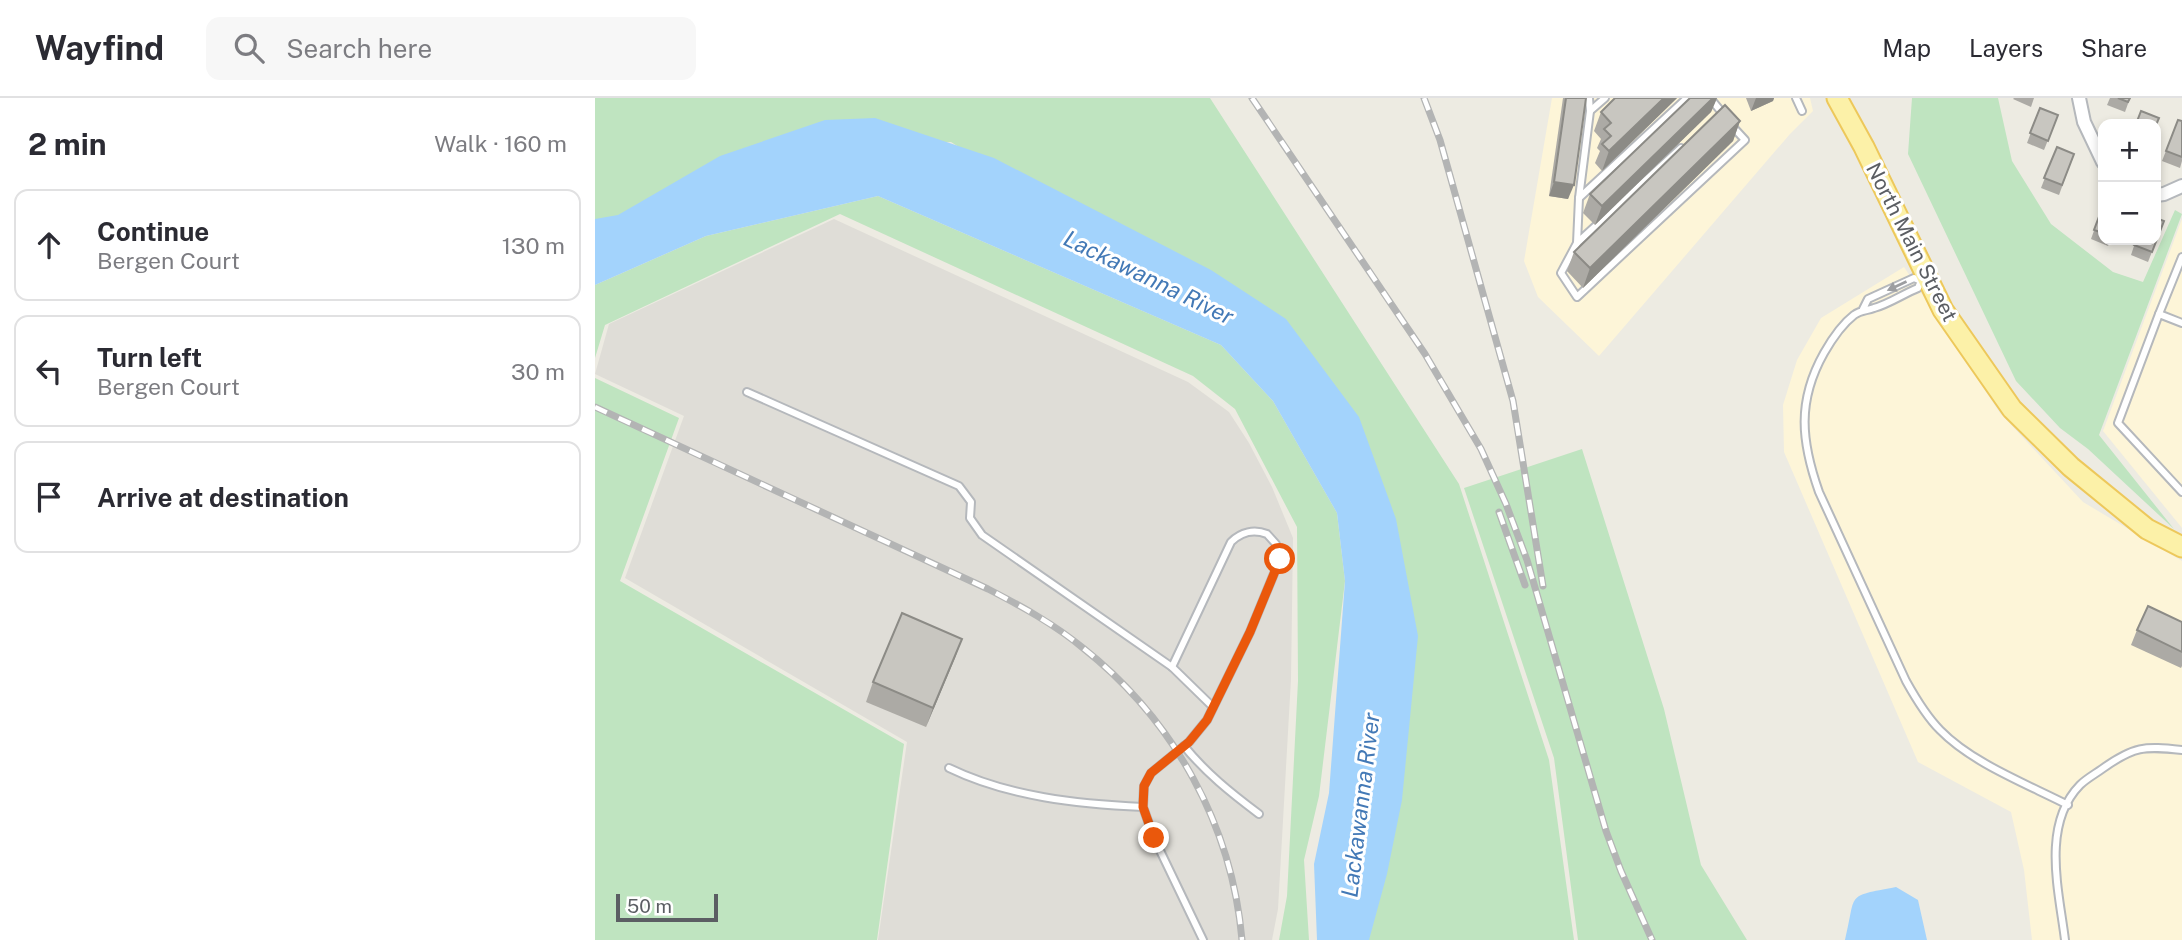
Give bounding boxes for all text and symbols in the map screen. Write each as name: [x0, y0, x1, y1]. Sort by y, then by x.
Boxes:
search box: [206, 17, 696, 80]
text: Wayfind: [35, 29, 164, 67]
icon: search: [230, 29, 268, 67]
text: Search here: [286, 33, 432, 64]
text: Map: [1882, 34, 1931, 62]
text: Layers: [1969, 34, 2043, 62]
text: Share: [2081, 34, 2147, 62]
map controls: [2098, 119, 2161, 245]
button: +: [2098, 119, 2161, 182]
text: 2 min: [28, 126, 107, 162]
text: Walk · 160 m: [434, 130, 567, 157]
street label: North Main Street: [1861, 158, 1963, 326]
button: −: [2098, 182, 2161, 245]
text: Continue: [97, 216, 209, 247]
water label: Lackawanna River: [1060, 224, 1239, 330]
icon: ahead: [30, 226, 68, 264]
text: 130 m: [502, 232, 565, 259]
text: Bergen Court: [97, 247, 240, 274]
one-way arrow: [1887, 280, 1907, 292]
text: Turn left: [97, 342, 202, 373]
icon: left: [30, 352, 68, 390]
text: 30 m: [511, 358, 565, 385]
text: Bergen Court: [97, 373, 240, 400]
icon: arrive: [30, 478, 68, 516]
text: Arrive at destination: [97, 482, 349, 513]
route start: [1264, 543, 1295, 574]
water label: Lackawanna River: [1335, 711, 1385, 899]
route end: [1138, 822, 1169, 853]
scale bar: [616, 891, 717, 923]
text: 50 m: [627, 895, 672, 917]

